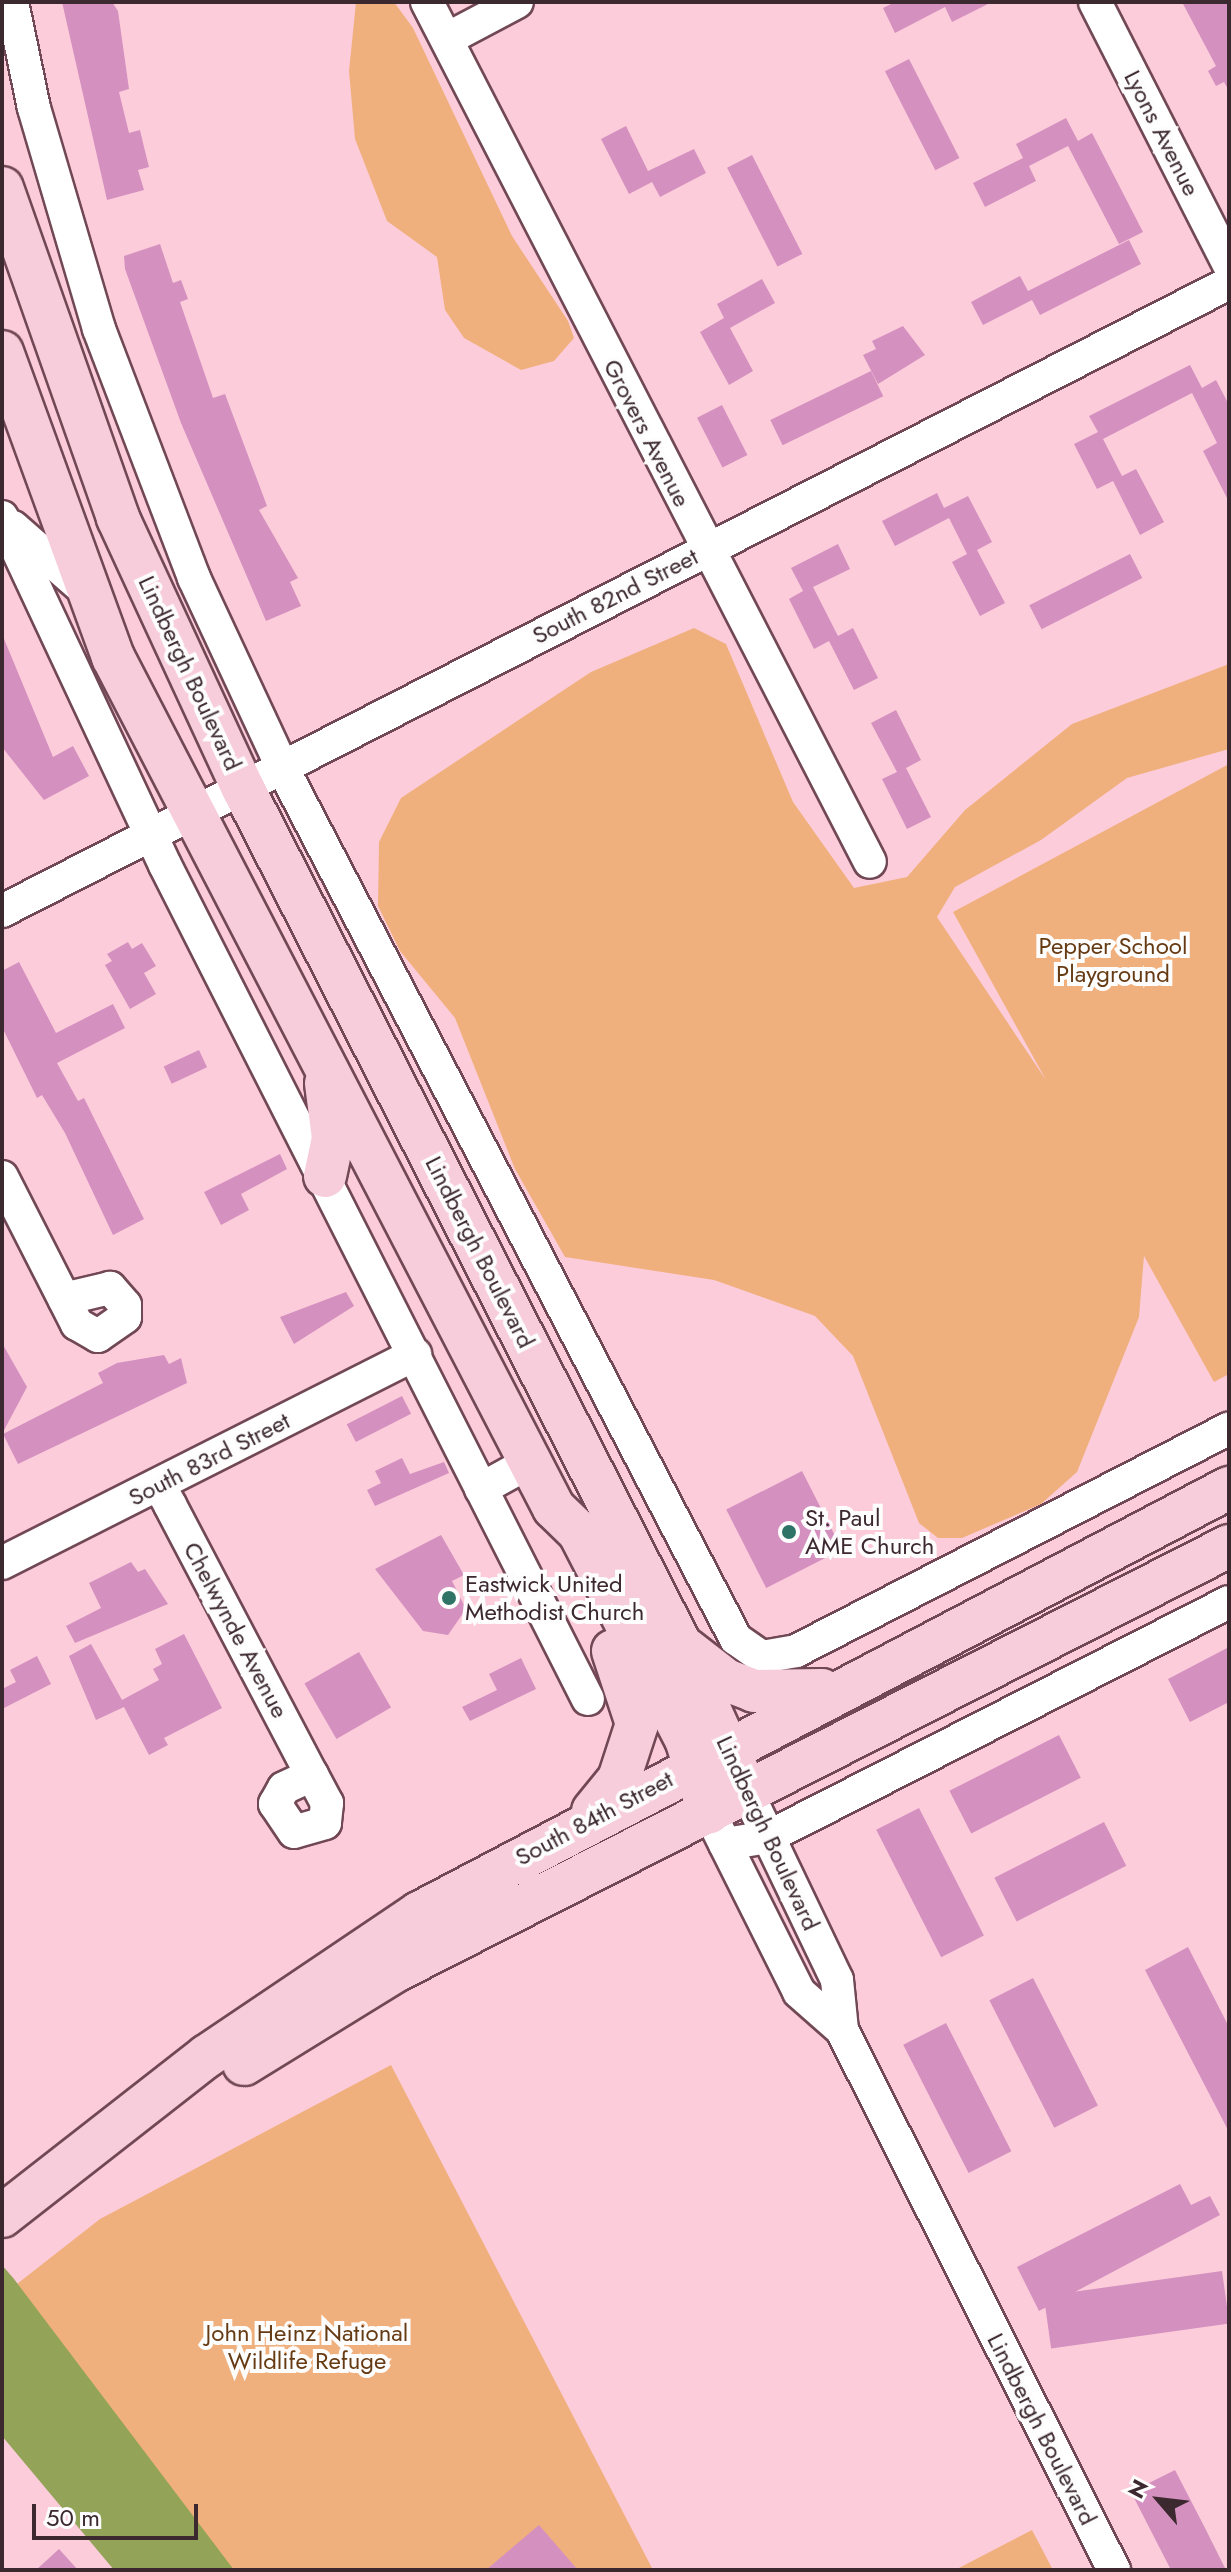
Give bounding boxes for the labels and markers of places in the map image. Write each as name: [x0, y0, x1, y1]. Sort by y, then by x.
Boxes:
place label: St. Paul AME Church: [805, 1504, 934, 1560]
marker: St. Paul AME Church: [780, 1523, 798, 1541]
place label: Eastwick United Methodist Church: [465, 1570, 644, 1626]
marker: Eastwick United Methodist Church: [440, 1589, 458, 1607]

